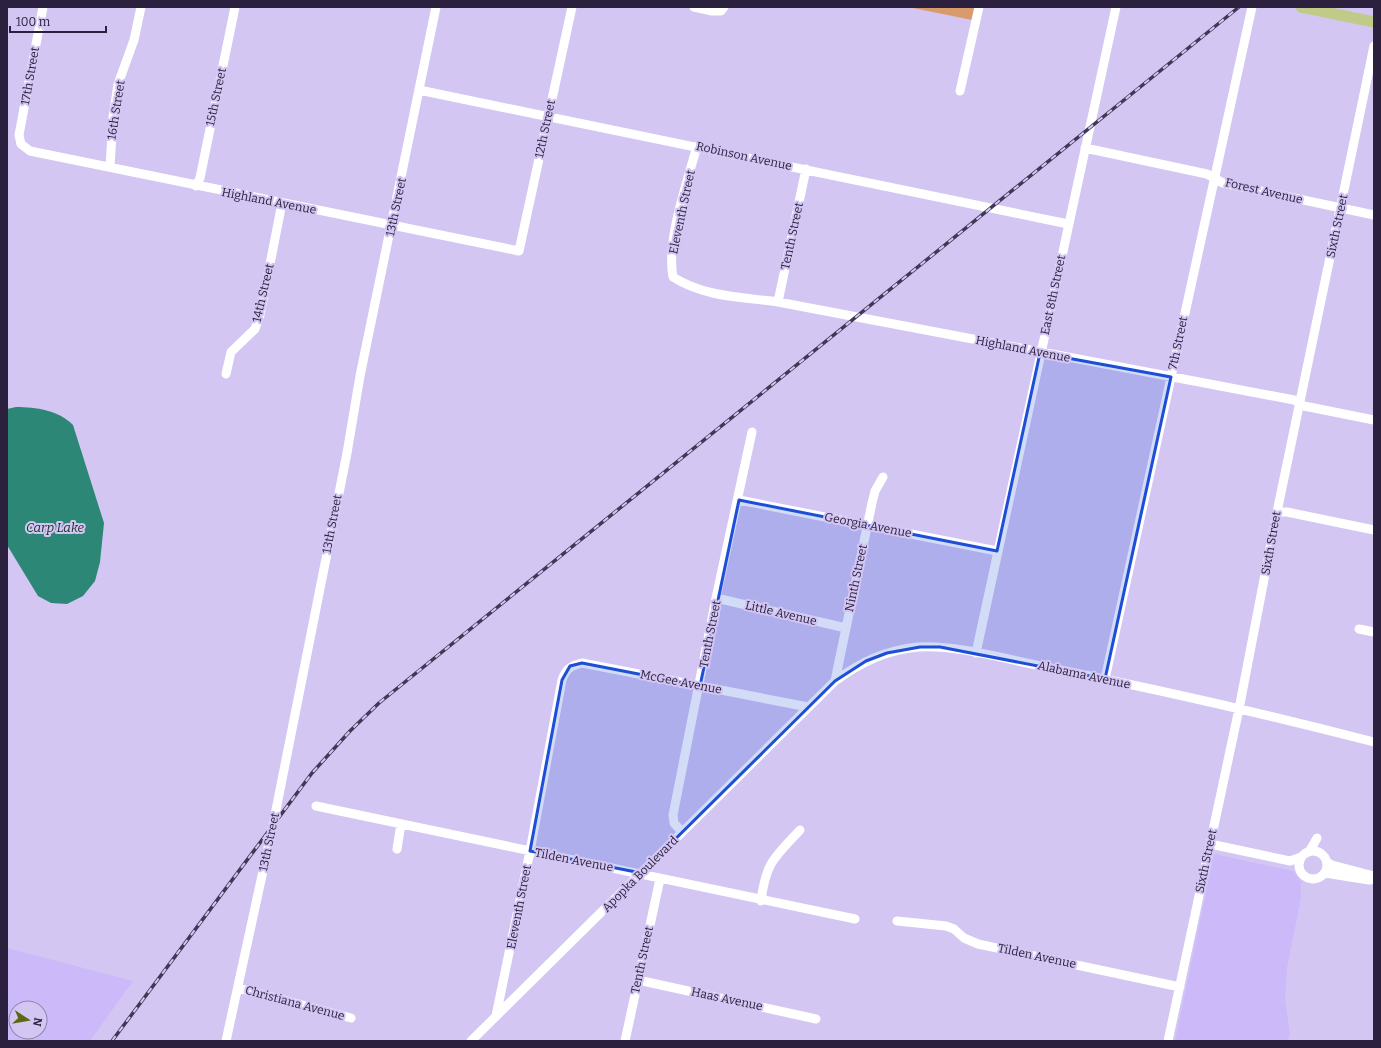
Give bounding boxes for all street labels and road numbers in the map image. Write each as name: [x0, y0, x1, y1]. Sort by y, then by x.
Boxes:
street label: 17th Street: [18, 45, 42, 106]
street label: 15th Street: [203, 66, 229, 127]
street label: 16th Street: [104, 79, 128, 141]
street label: 12th Street: [532, 98, 558, 159]
street label: Robinson Avenue: [695, 139, 793, 173]
street label: Eleventh Street: [666, 168, 698, 255]
street label: Forest Avenue: [1224, 175, 1304, 207]
street label: 13th Street: [383, 176, 409, 238]
street label: Highland Avenue: [220, 185, 318, 217]
street label: Sixth Street: [1323, 192, 1351, 259]
street label: Tenth Street: [778, 200, 806, 271]
street label: East 8th Street: [1038, 253, 1068, 336]
street label: 14th Street: [249, 262, 277, 324]
street label: 7th Street: [1166, 315, 1191, 371]
street label: Highland Avenue: [974, 333, 1072, 365]
street label: 13th Street: [319, 493, 345, 555]
street label: Sixth Street: [1258, 509, 1284, 576]
street label: Georgia Avenue: [823, 510, 913, 540]
street label: Ninth Street: [842, 542, 870, 613]
street label: Tenth Street: [697, 598, 724, 669]
street label: Little Avenue: [744, 598, 818, 628]
street label: Alabama Avenue: [1036, 658, 1132, 692]
street label: McGee Avenue: [639, 667, 723, 697]
street label: 13th Street: [256, 811, 282, 873]
street label: Sixth Street: [1192, 827, 1220, 894]
street label: Apopka Boulevard: [599, 833, 681, 915]
street label: Tilden Avenue: [534, 846, 614, 874]
street label: Eleventh Street: [504, 863, 534, 950]
street label: Tenth Street: [628, 924, 656, 995]
street label: Tilden Avenue: [997, 941, 1077, 971]
street label: Christiana Avenue: [244, 983, 346, 1023]
street label: Haas Avenue: [690, 985, 764, 1013]

